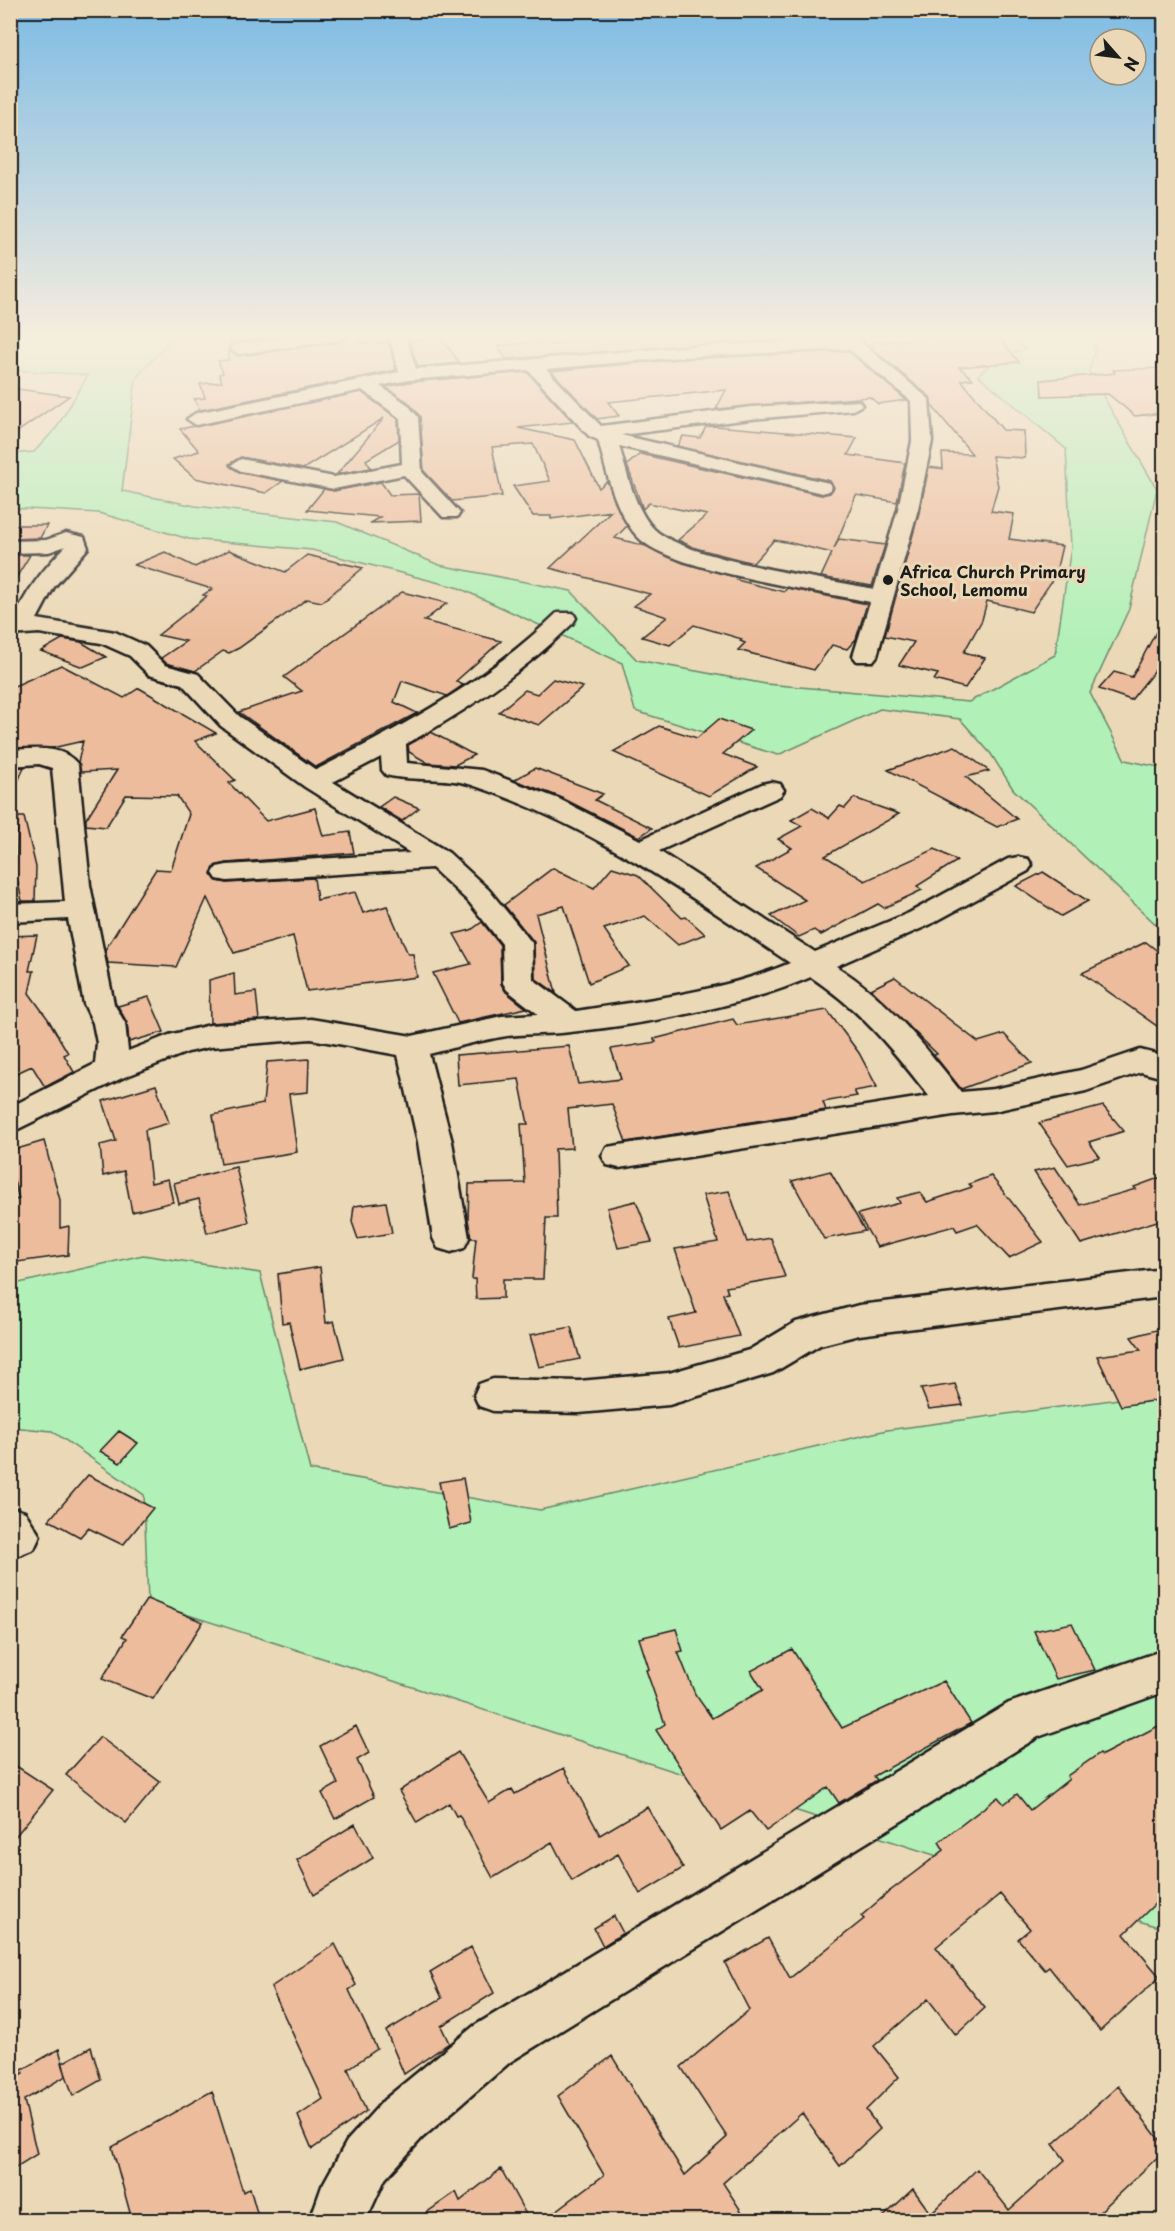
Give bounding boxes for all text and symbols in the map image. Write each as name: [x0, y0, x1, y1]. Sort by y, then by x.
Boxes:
north arrow: [1088, 27, 1148, 87]
text: N: [1119, 53, 1146, 76]
place label: Africa Church Primary School, Lemomu: [900, 559, 1086, 601]
marker: Africa Church Primary School, Lemomu: [881, 573, 895, 587]

